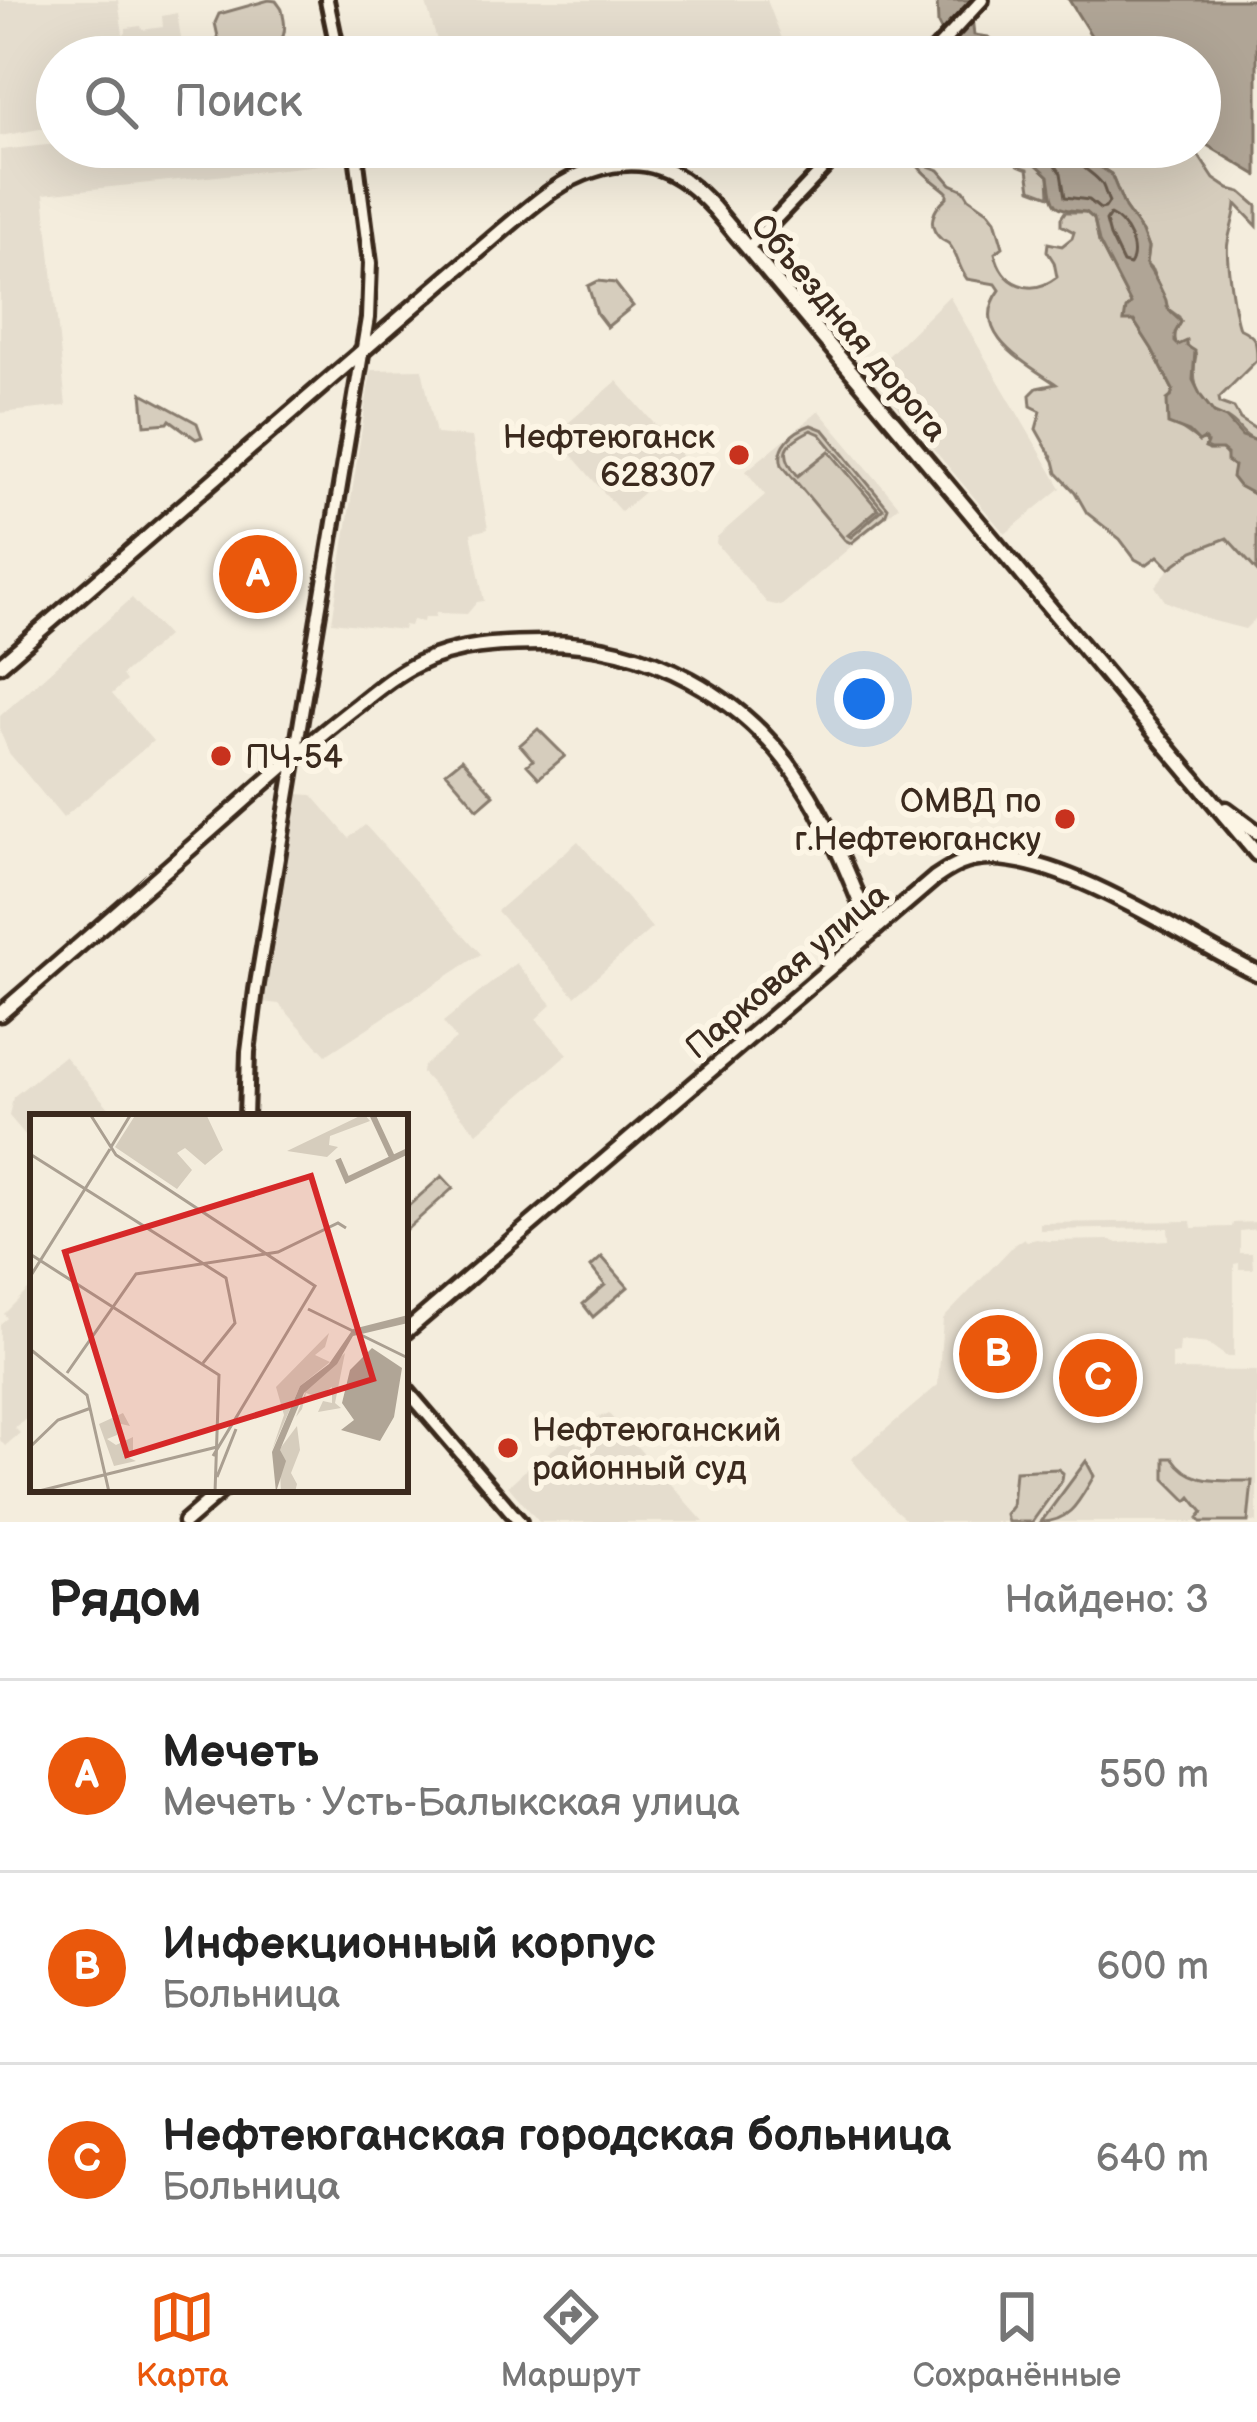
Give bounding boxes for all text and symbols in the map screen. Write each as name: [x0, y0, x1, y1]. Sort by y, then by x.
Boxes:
search box: [36, 36, 1221, 168]
icon: search: [78, 69, 144, 135]
text: Поиск: [174, 75, 302, 130]
street label: Объездная дорога: [742, 206, 955, 450]
place label: Нефтеюганск 628307: [503, 418, 715, 496]
marker: Нефтеюганск 628307: [726, 442, 752, 468]
pin: A: [219, 529, 297, 619]
your location: [834, 669, 894, 729]
place label: ПЧ-54: [245, 738, 343, 778]
marker: ПЧ-54: [208, 743, 234, 769]
place label: ОМВД по г.Нефтеюганску: [794, 782, 1041, 860]
marker: ОМВД по г.Нефтеюганску: [1052, 806, 1078, 832]
street label: Парковая улица: [678, 875, 897, 1068]
inset map: [30, 1114, 408, 1492]
pin: B: [959, 1309, 1037, 1399]
pin: C: [1059, 1333, 1137, 1423]
place label: Нефтеюганский районный суд: [532, 1411, 781, 1489]
marker: Нефтеюганский районный суд: [495, 1435, 521, 1461]
text: Рядом: [48, 1570, 202, 1631]
text: Найдено: 3: [1004, 1577, 1209, 1624]
text: Мечеть: [162, 1725, 319, 1780]
text: A: [75, 1752, 99, 1799]
text: 550 m: [1099, 1752, 1209, 1799]
text: Мечеть · Усть-Балыкская улица: [162, 1780, 740, 1827]
text: Инфекционный корпус: [162, 1917, 656, 1972]
text: B: [73, 1944, 101, 1991]
text: 600 m: [1097, 1944, 1209, 1991]
text: Больница: [162, 1972, 340, 2019]
text: Нефтеюганская городская больница: [162, 2109, 951, 2164]
text: C: [73, 2136, 101, 2183]
text: 640 m: [1096, 2136, 1209, 2183]
text: Больница: [162, 2164, 340, 2211]
tab: Карта: [136, 2284, 229, 2396]
tab: Маршрут: [501, 2284, 641, 2396]
tab: Сохранённые: [913, 2284, 1121, 2396]

